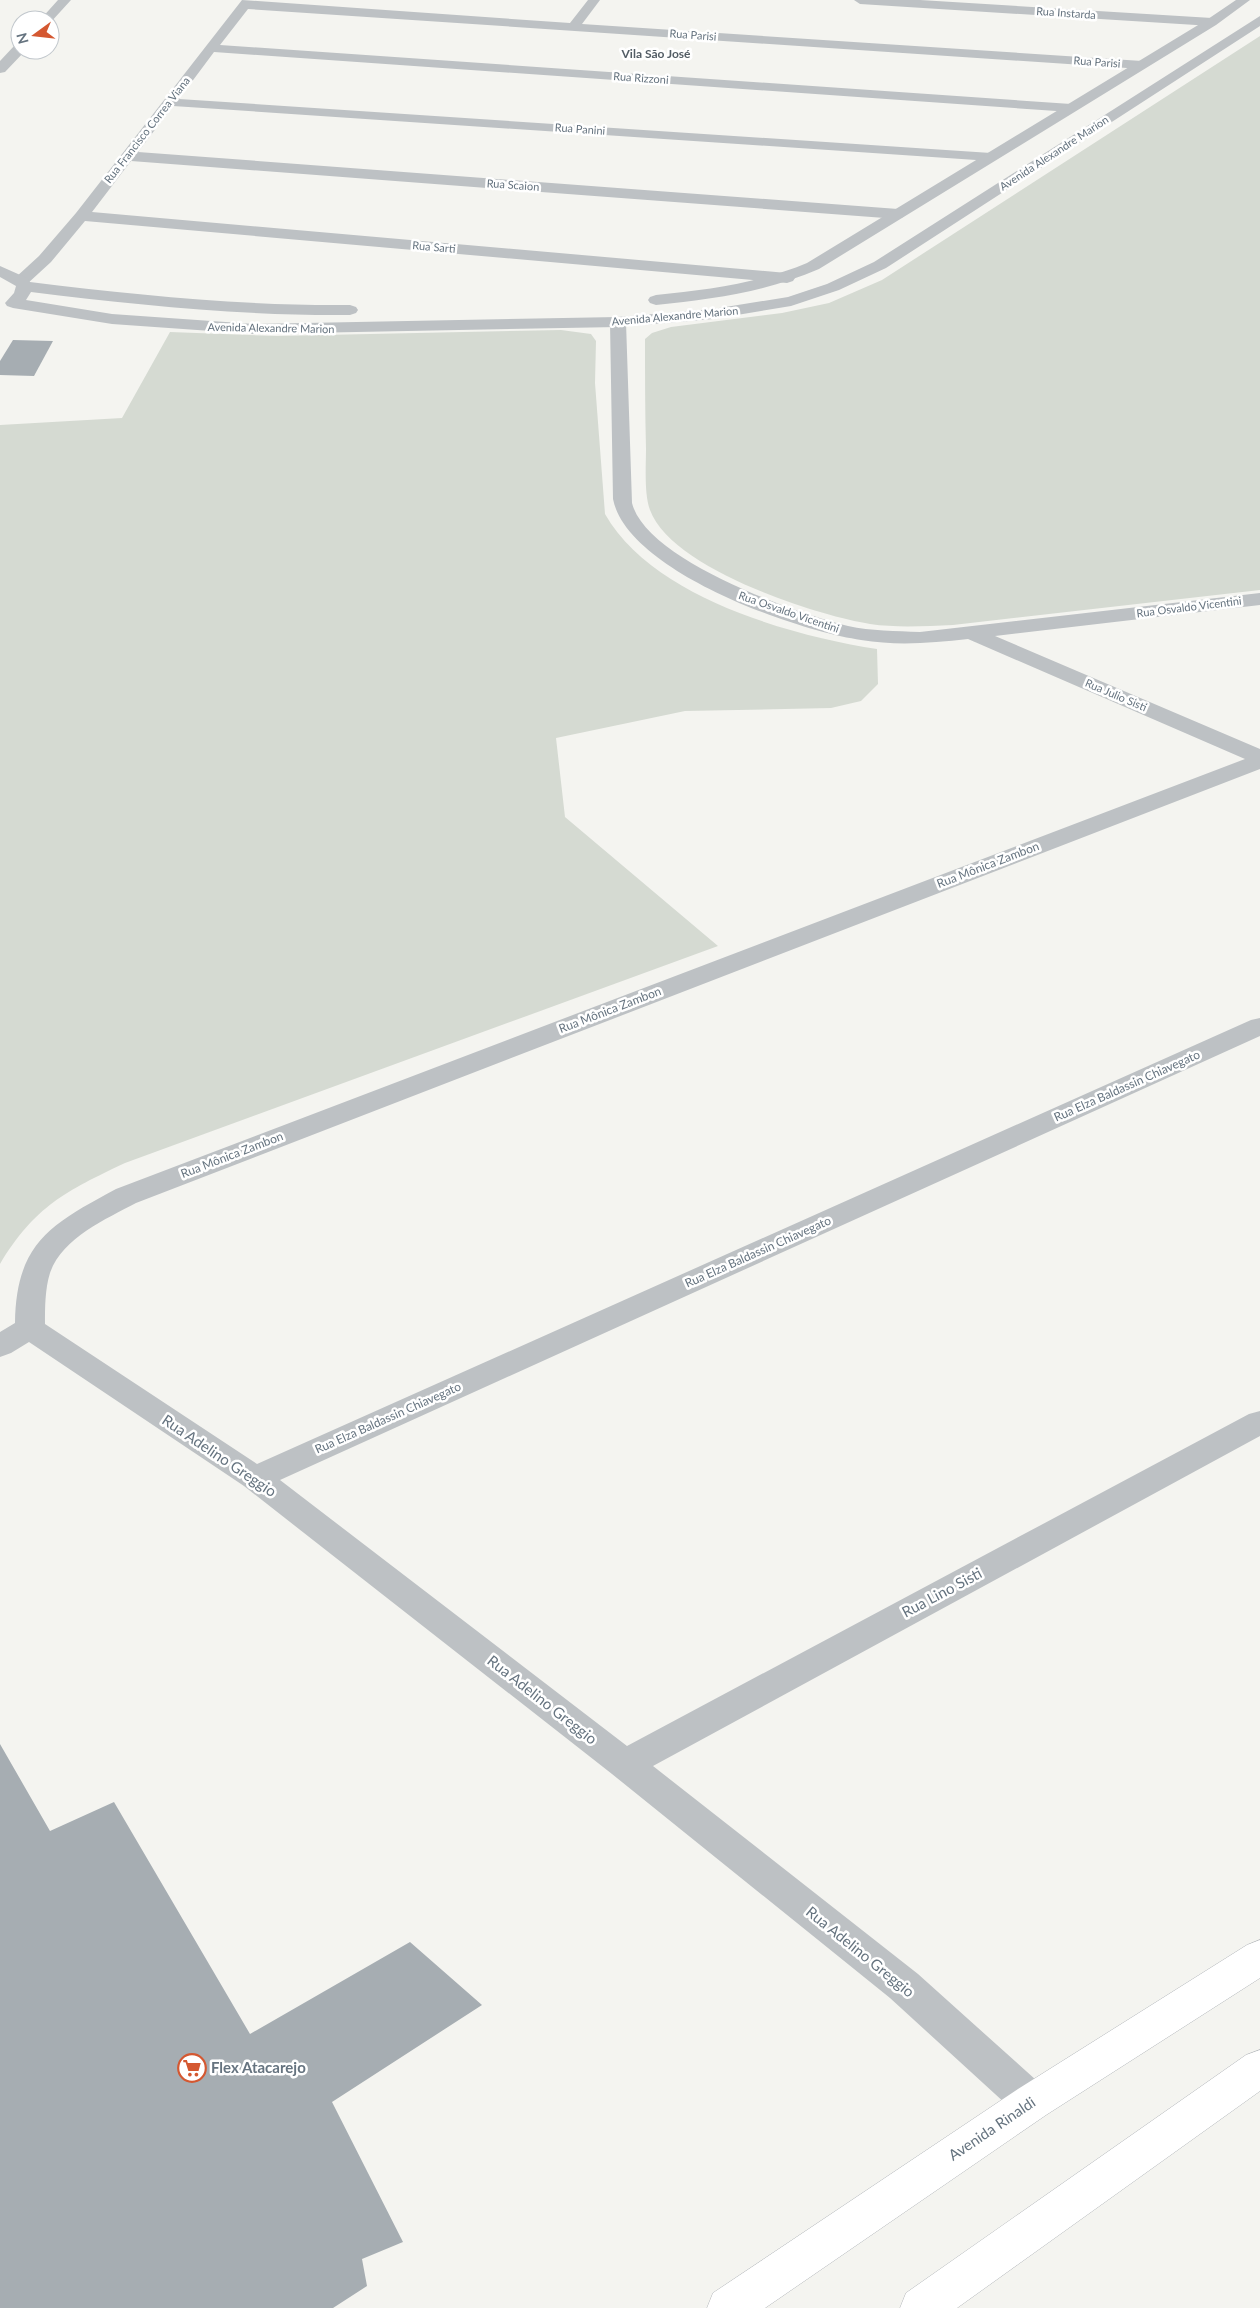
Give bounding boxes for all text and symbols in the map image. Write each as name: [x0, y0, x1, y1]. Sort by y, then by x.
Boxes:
street label: Rua Instarda: [1036, 4, 1096, 21]
north arrow: [10, 10, 60, 60]
street label: Rua Parisi: [669, 26, 717, 43]
text: N: [12, 31, 32, 46]
district label: Vila São José: [621, 46, 691, 61]
street label: Rua Parisi: [1073, 53, 1121, 70]
street label: Rua Rizzoni: [613, 69, 669, 86]
street label: Rua Francisco Correa Viana: [101, 74, 192, 185]
street label: Avenida Alexandre Marion: [997, 113, 1111, 193]
street label: Rua Panini: [554, 120, 606, 137]
street label: Rua Scaion: [486, 176, 540, 193]
street label: Rua Sarti: [412, 238, 456, 255]
street label: Avenida Alexandre Marion: [611, 303, 739, 328]
street label: Avenida Alexandre Marion: [207, 320, 335, 335]
street label: Rua Osvaldo Vicentini: [737, 588, 842, 635]
street label: Rua Osvaldo Vicentini: [1136, 594, 1242, 619]
street label: Rua Julio Sisti: [1083, 676, 1149, 713]
street label: Rua Mônica Zambon: [935, 838, 1041, 891]
street label: Rua Mônica Zambon: [557, 983, 663, 1036]
street label: Rua Elza Baldassin Chiavegato: [1051, 1046, 1202, 1125]
street label: Rua Mônica Zambon: [179, 1128, 285, 1181]
street label: Rua Elza Baldassin Chiavegato: [682, 1212, 833, 1291]
street label: Rua Elza Baldassin Chiavegato: [312, 1378, 463, 1457]
street label: Rua Adelino Greggio: [159, 1410, 280, 1500]
street label: Rua Lino Sisti: [898, 1563, 985, 1621]
street label: Rua Adelino Greggio: [484, 1651, 601, 1748]
street label: Rua Adelino Greggio: [803, 1902, 918, 2000]
supermarket icon: Flex Atacarejo: [177, 2053, 207, 2083]
place label: Flex Atacarejo: [211, 2058, 306, 2076]
street label: Avenida Rinaldi: [945, 2092, 1038, 2164]

